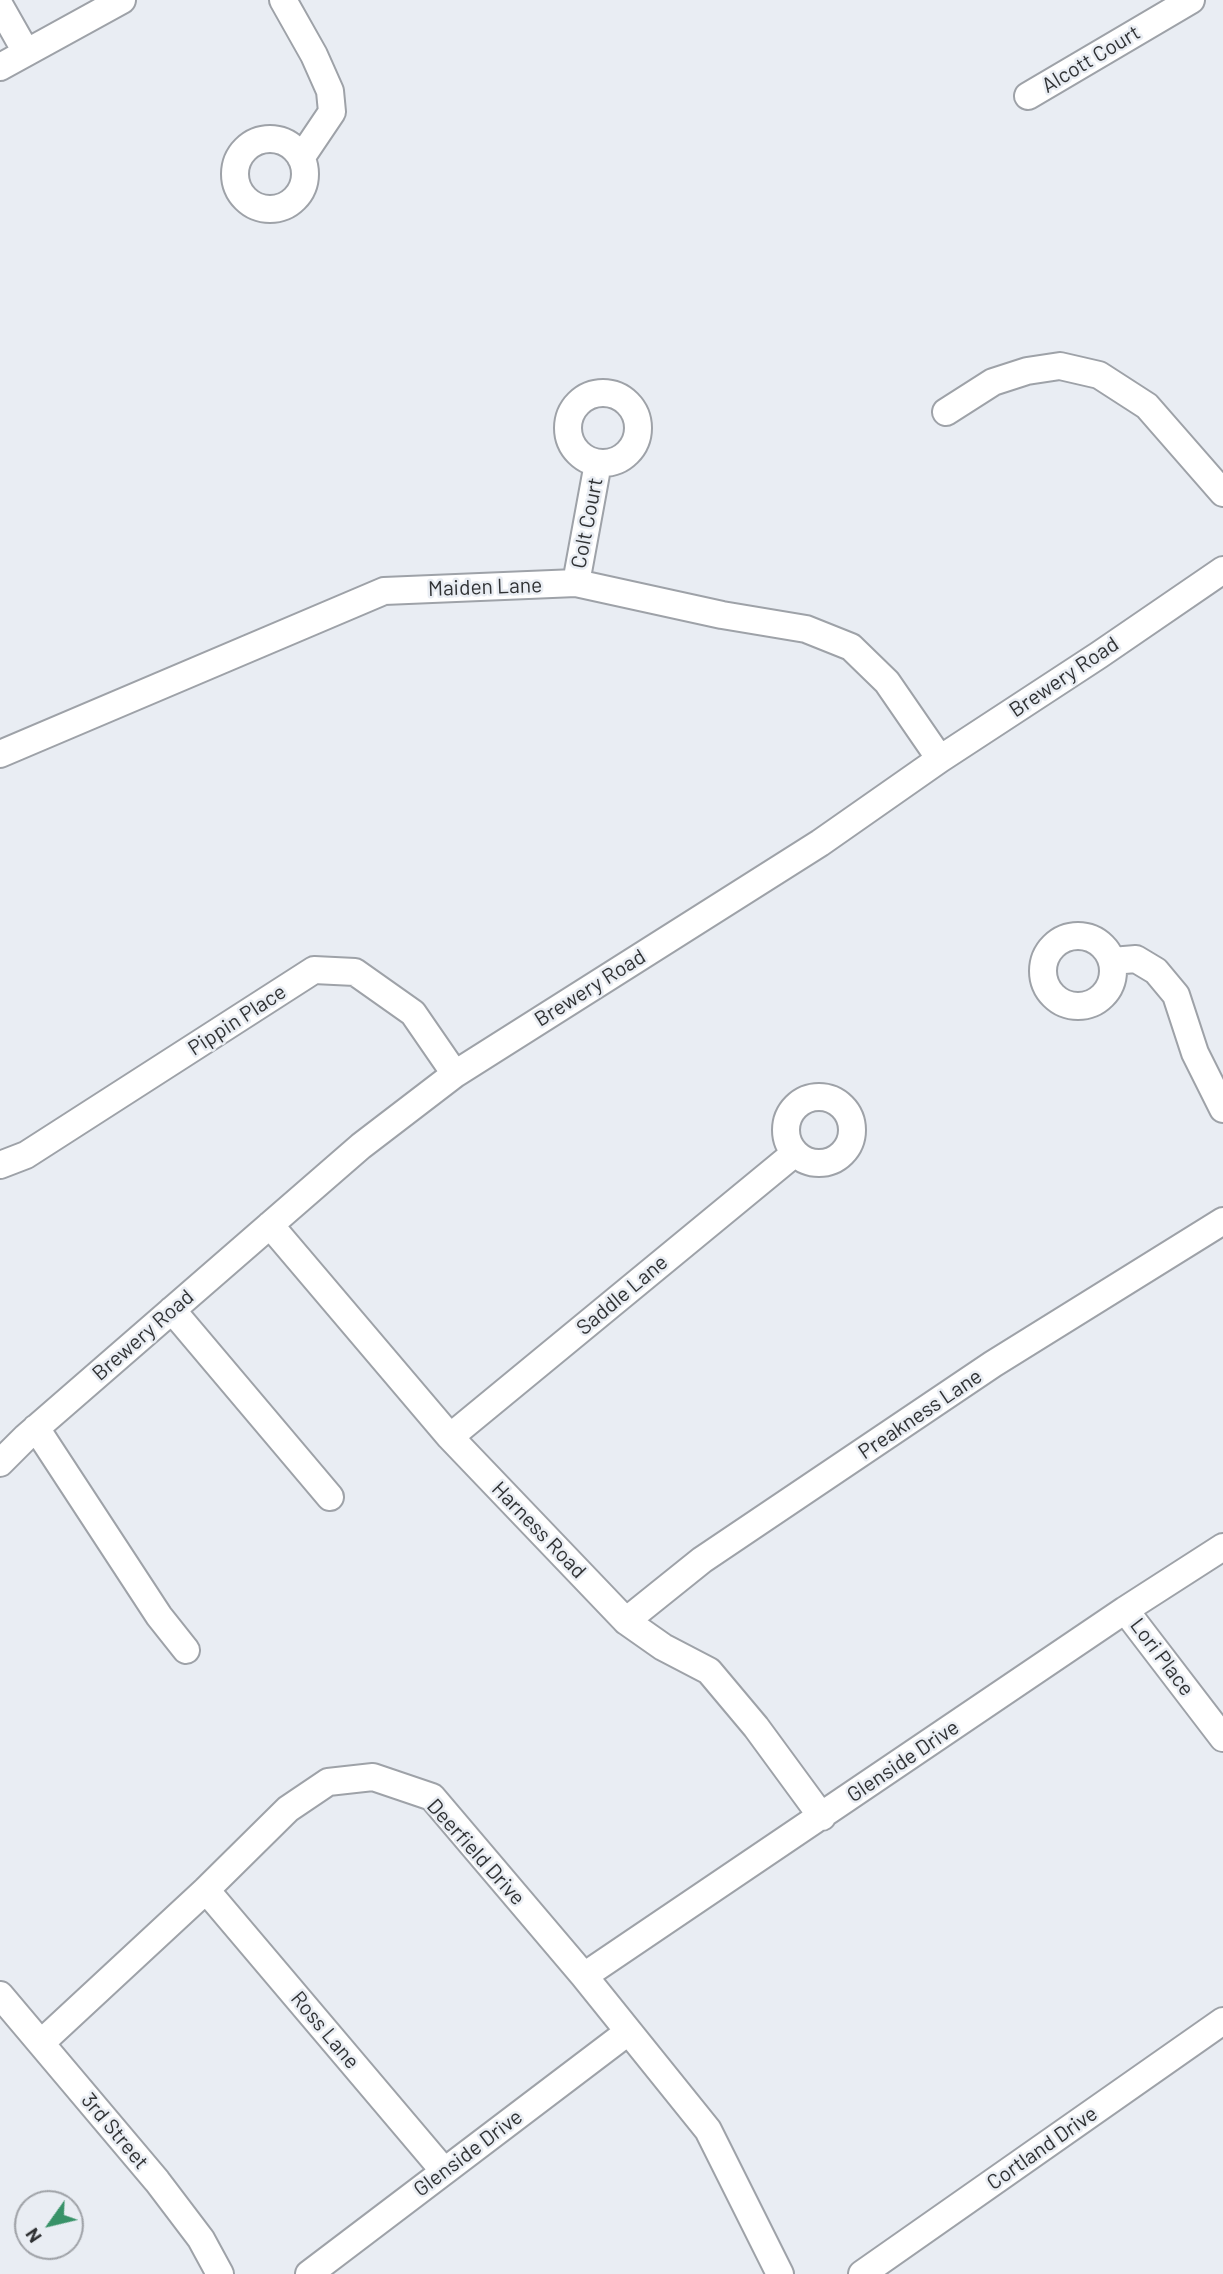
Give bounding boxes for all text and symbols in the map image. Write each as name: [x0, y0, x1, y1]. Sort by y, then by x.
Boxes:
street label: Alcott Court: [1037, 20, 1145, 98]
street label: Colt Court: [566, 476, 608, 570]
street label: Maiden Lane: [427, 572, 543, 602]
street label: Brewery Road: [1005, 631, 1123, 723]
street label: Brewery Road: [530, 944, 650, 1032]
street label: Pippin Place: [183, 979, 291, 1061]
street label: Saddle Lane: [571, 1250, 673, 1340]
street label: Brewery Road: [87, 1284, 199, 1386]
street label: Preakness Lane: [853, 1363, 987, 1465]
street label: Harness Road: [487, 1476, 591, 1584]
street label: Lori Place: [1125, 1613, 1199, 1701]
street label: Glenside Drive: [842, 1714, 964, 1808]
street label: Deerfield Drive: [422, 1794, 530, 1910]
street label: Ross Lane: [285, 1986, 365, 2074]
street label: 3rd Street: [76, 2088, 154, 2174]
street label: Cortland Drive: [982, 2101, 1102, 2195]
street label: Glenside Drive: [409, 2104, 527, 2202]
north arrow: [14, 2190, 84, 2260]
text: N: [20, 2224, 46, 2248]

